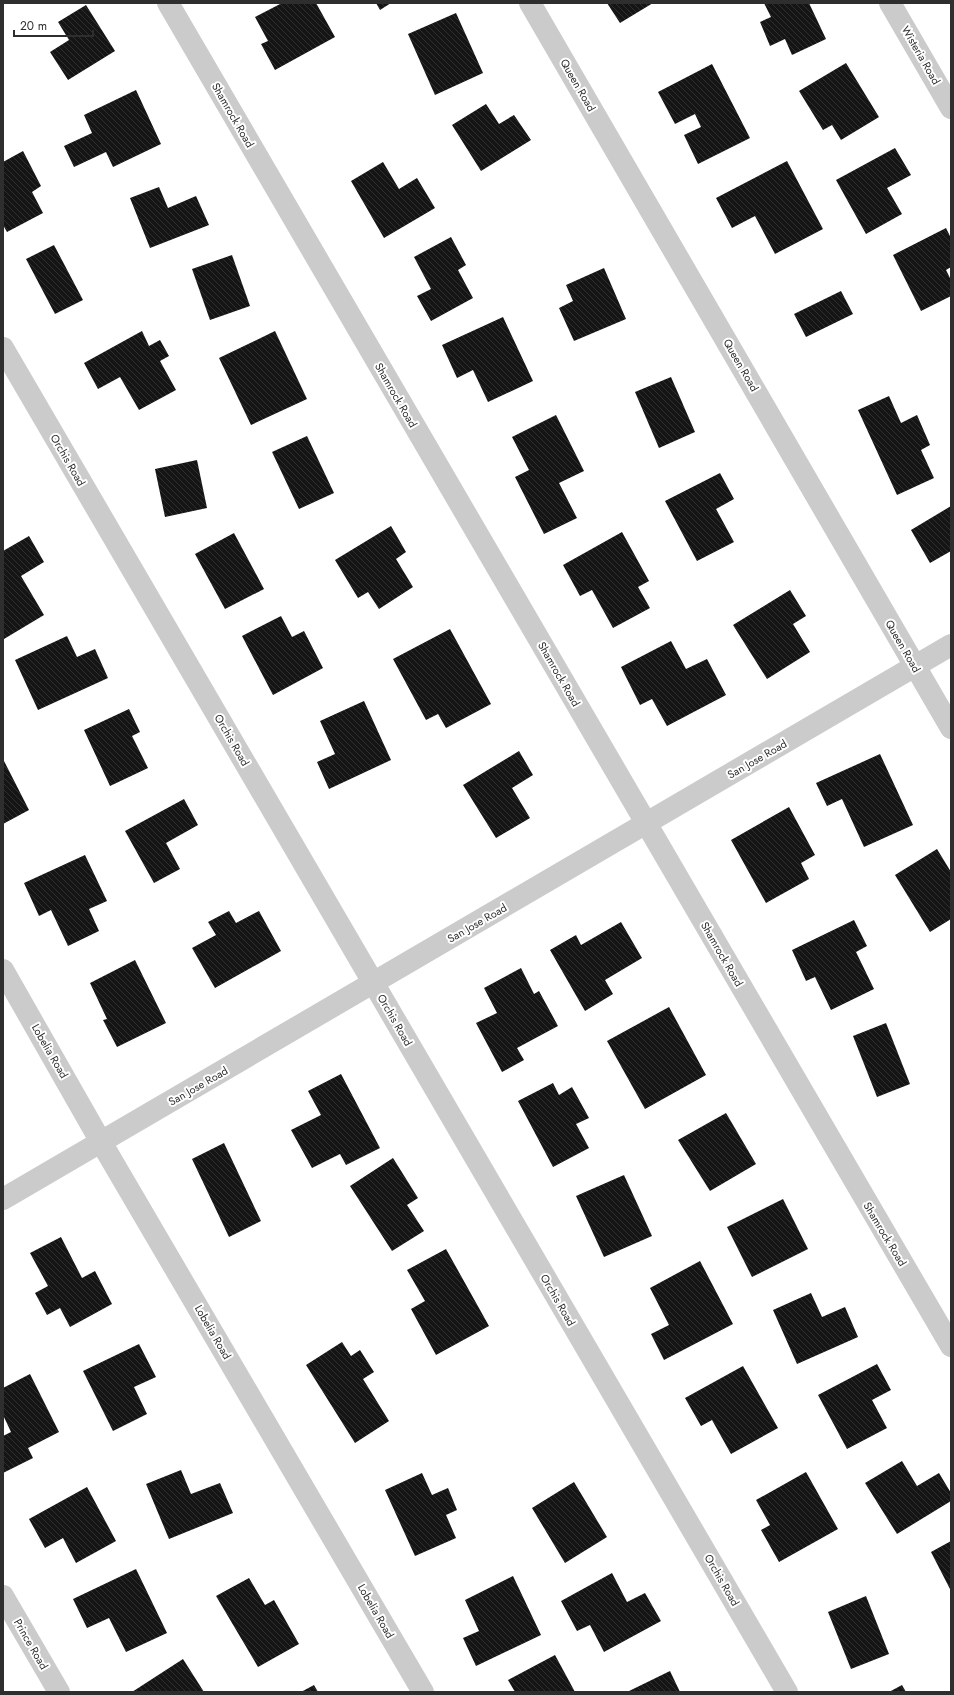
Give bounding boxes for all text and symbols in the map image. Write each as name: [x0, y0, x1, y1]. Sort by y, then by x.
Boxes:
scale bar: [14, 12, 93, 38]
text: 20 m: [20, 17, 47, 35]
street label: Wisteria Road: [898, 23, 944, 87]
street label: Queen Road: [556, 56, 600, 114]
street label: Shamrock Road: [208, 80, 258, 150]
street label: Queen Road: [719, 336, 763, 394]
street label: Shamrock Road: [371, 360, 421, 430]
street label: Orchis Road: [47, 431, 89, 489]
street label: Queen Road: [881, 617, 925, 675]
street label: Shamrock Road: [534, 639, 584, 709]
street label: Orchis Road: [211, 711, 253, 769]
street label: San Jose Road: [724, 736, 790, 782]
street label: San Jose Road: [444, 900, 510, 946]
street label: Shamrock Road: [697, 919, 747, 989]
street label: Orchis Road: [374, 991, 416, 1049]
street label: Lobelia Road: [28, 1021, 72, 1081]
street label: San Jose Road: [165, 1063, 231, 1109]
street label: Shamrock Road: [859, 1199, 911, 1269]
street label: Orchis Road: [537, 1271, 579, 1329]
street label: Lobelia Road: [191, 1302, 235, 1362]
street label: Orchis Road: [701, 1551, 743, 1609]
street label: Lobelia Road: [354, 1581, 398, 1641]
street label: Prince Road: [10, 1616, 52, 1672]

